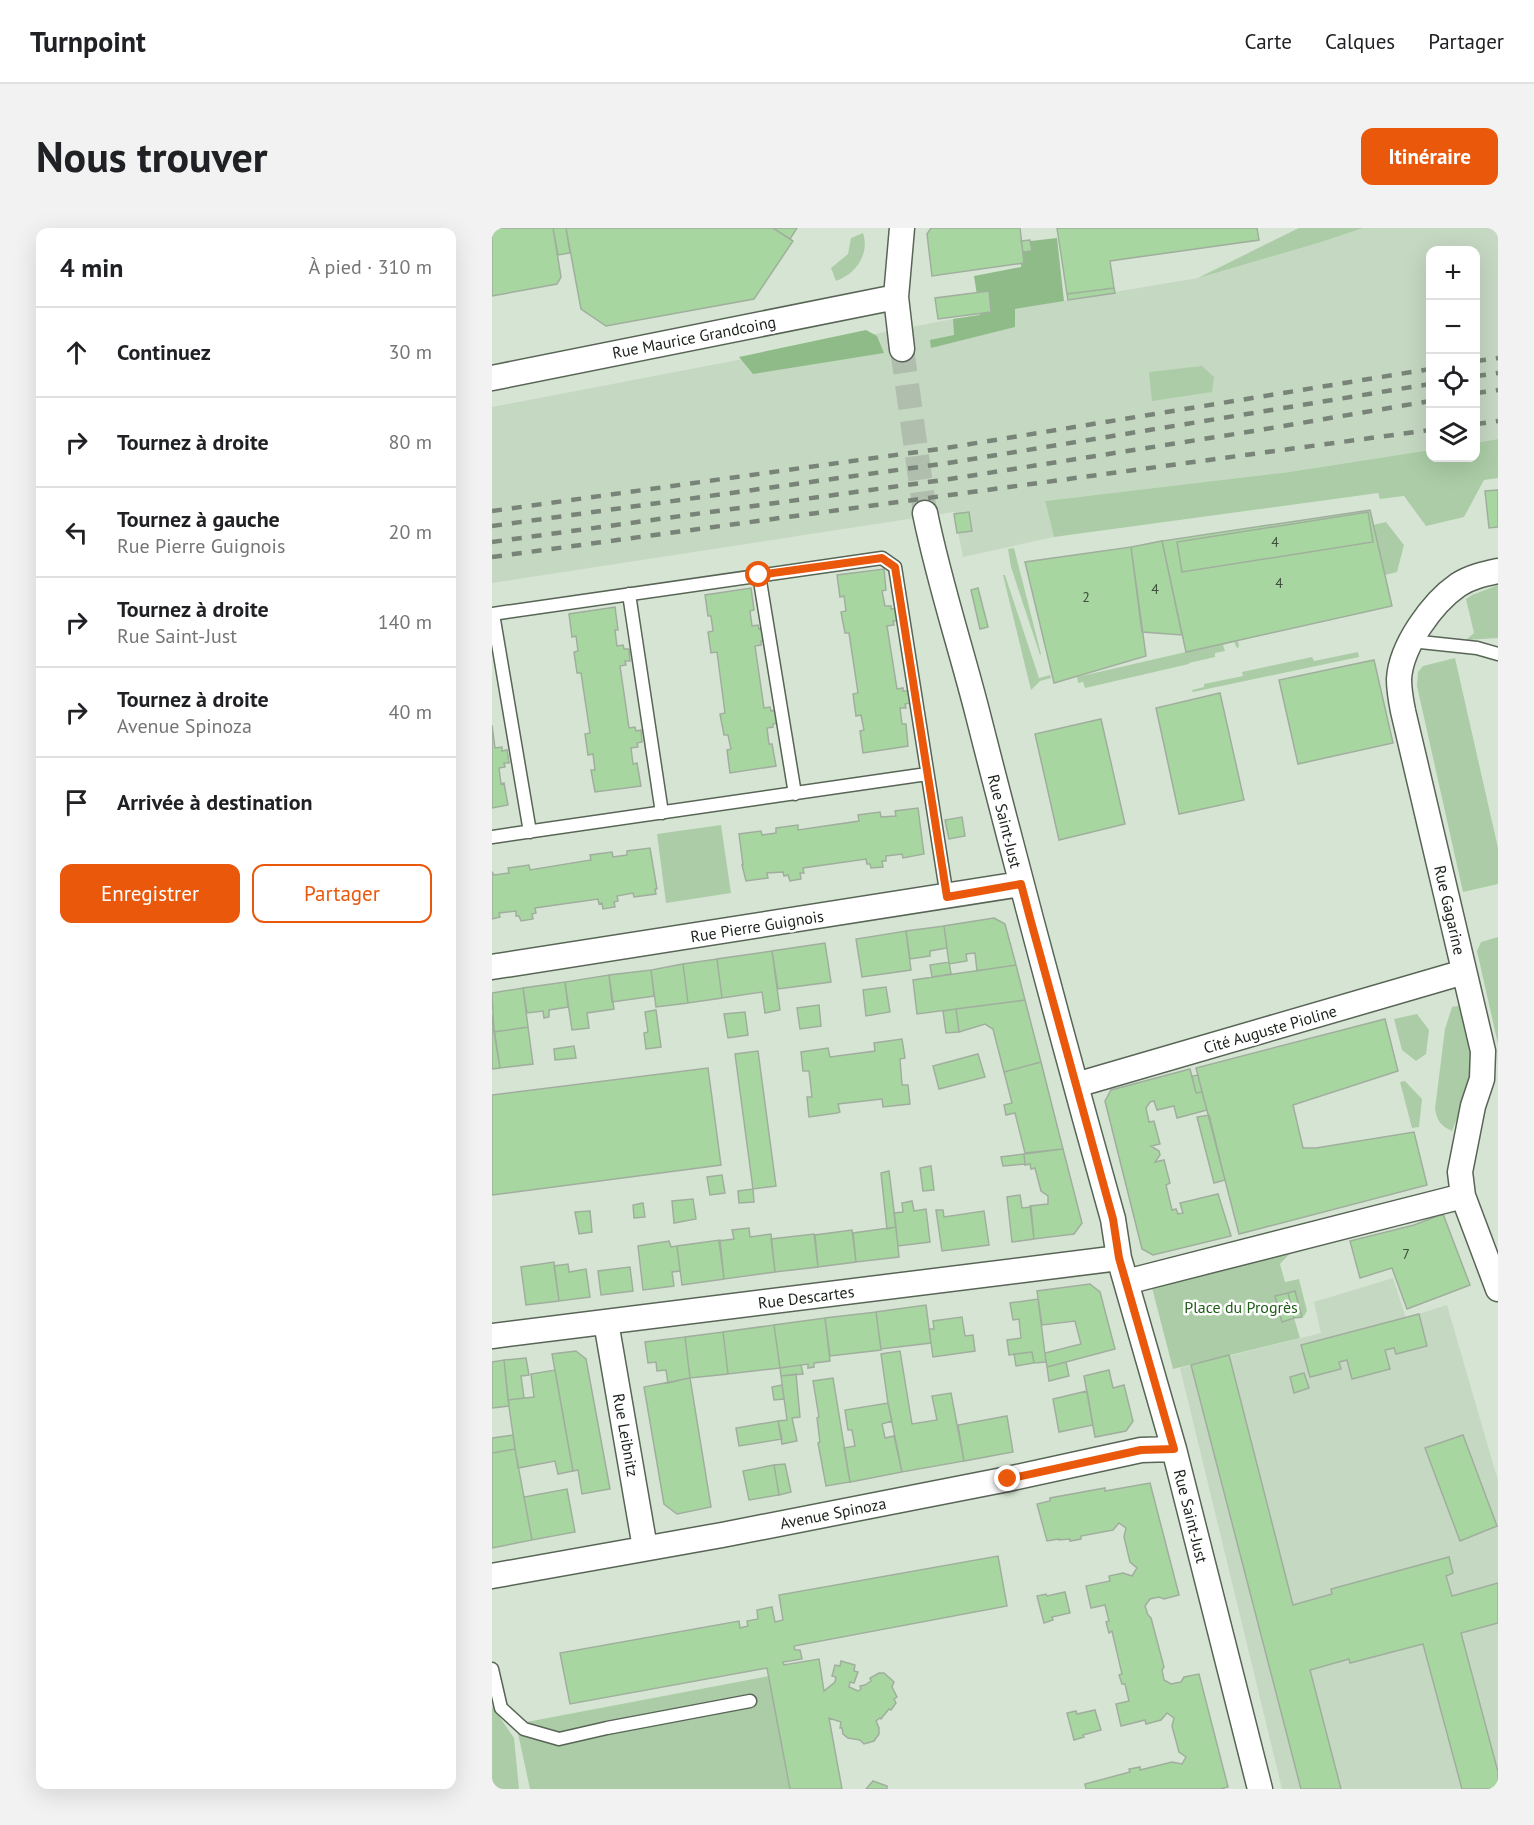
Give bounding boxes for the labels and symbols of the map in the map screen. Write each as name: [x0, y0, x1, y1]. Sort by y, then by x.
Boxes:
street label: Rue Maurice Grandcoing: [611, 311, 777, 363]
house number: 4: [1271, 533, 1279, 551]
route start: [745, 561, 771, 587]
house number: 4: [1275, 574, 1283, 592]
house number: 4: [1151, 580, 1159, 598]
house number: 2: [1082, 588, 1090, 606]
street label: Rue Saint-Just: [984, 772, 1026, 871]
street label: Rue Gagarine: [1430, 863, 1470, 957]
street label: Rue Pierre Guignois: [689, 906, 825, 946]
street label: Cité Auguste Pioline: [1201, 1000, 1339, 1058]
house number: 7: [1402, 1245, 1410, 1263]
street label: Rue Descartes: [757, 1281, 856, 1313]
park label: Place du Progrès: [1184, 1297, 1298, 1317]
street label: Rue Leibnitz: [609, 1392, 643, 1478]
route end: [994, 1465, 1020, 1491]
street label: Rue Saint-Just: [1170, 1467, 1212, 1566]
street label: Avenue Spinoza: [778, 1493, 888, 1533]

